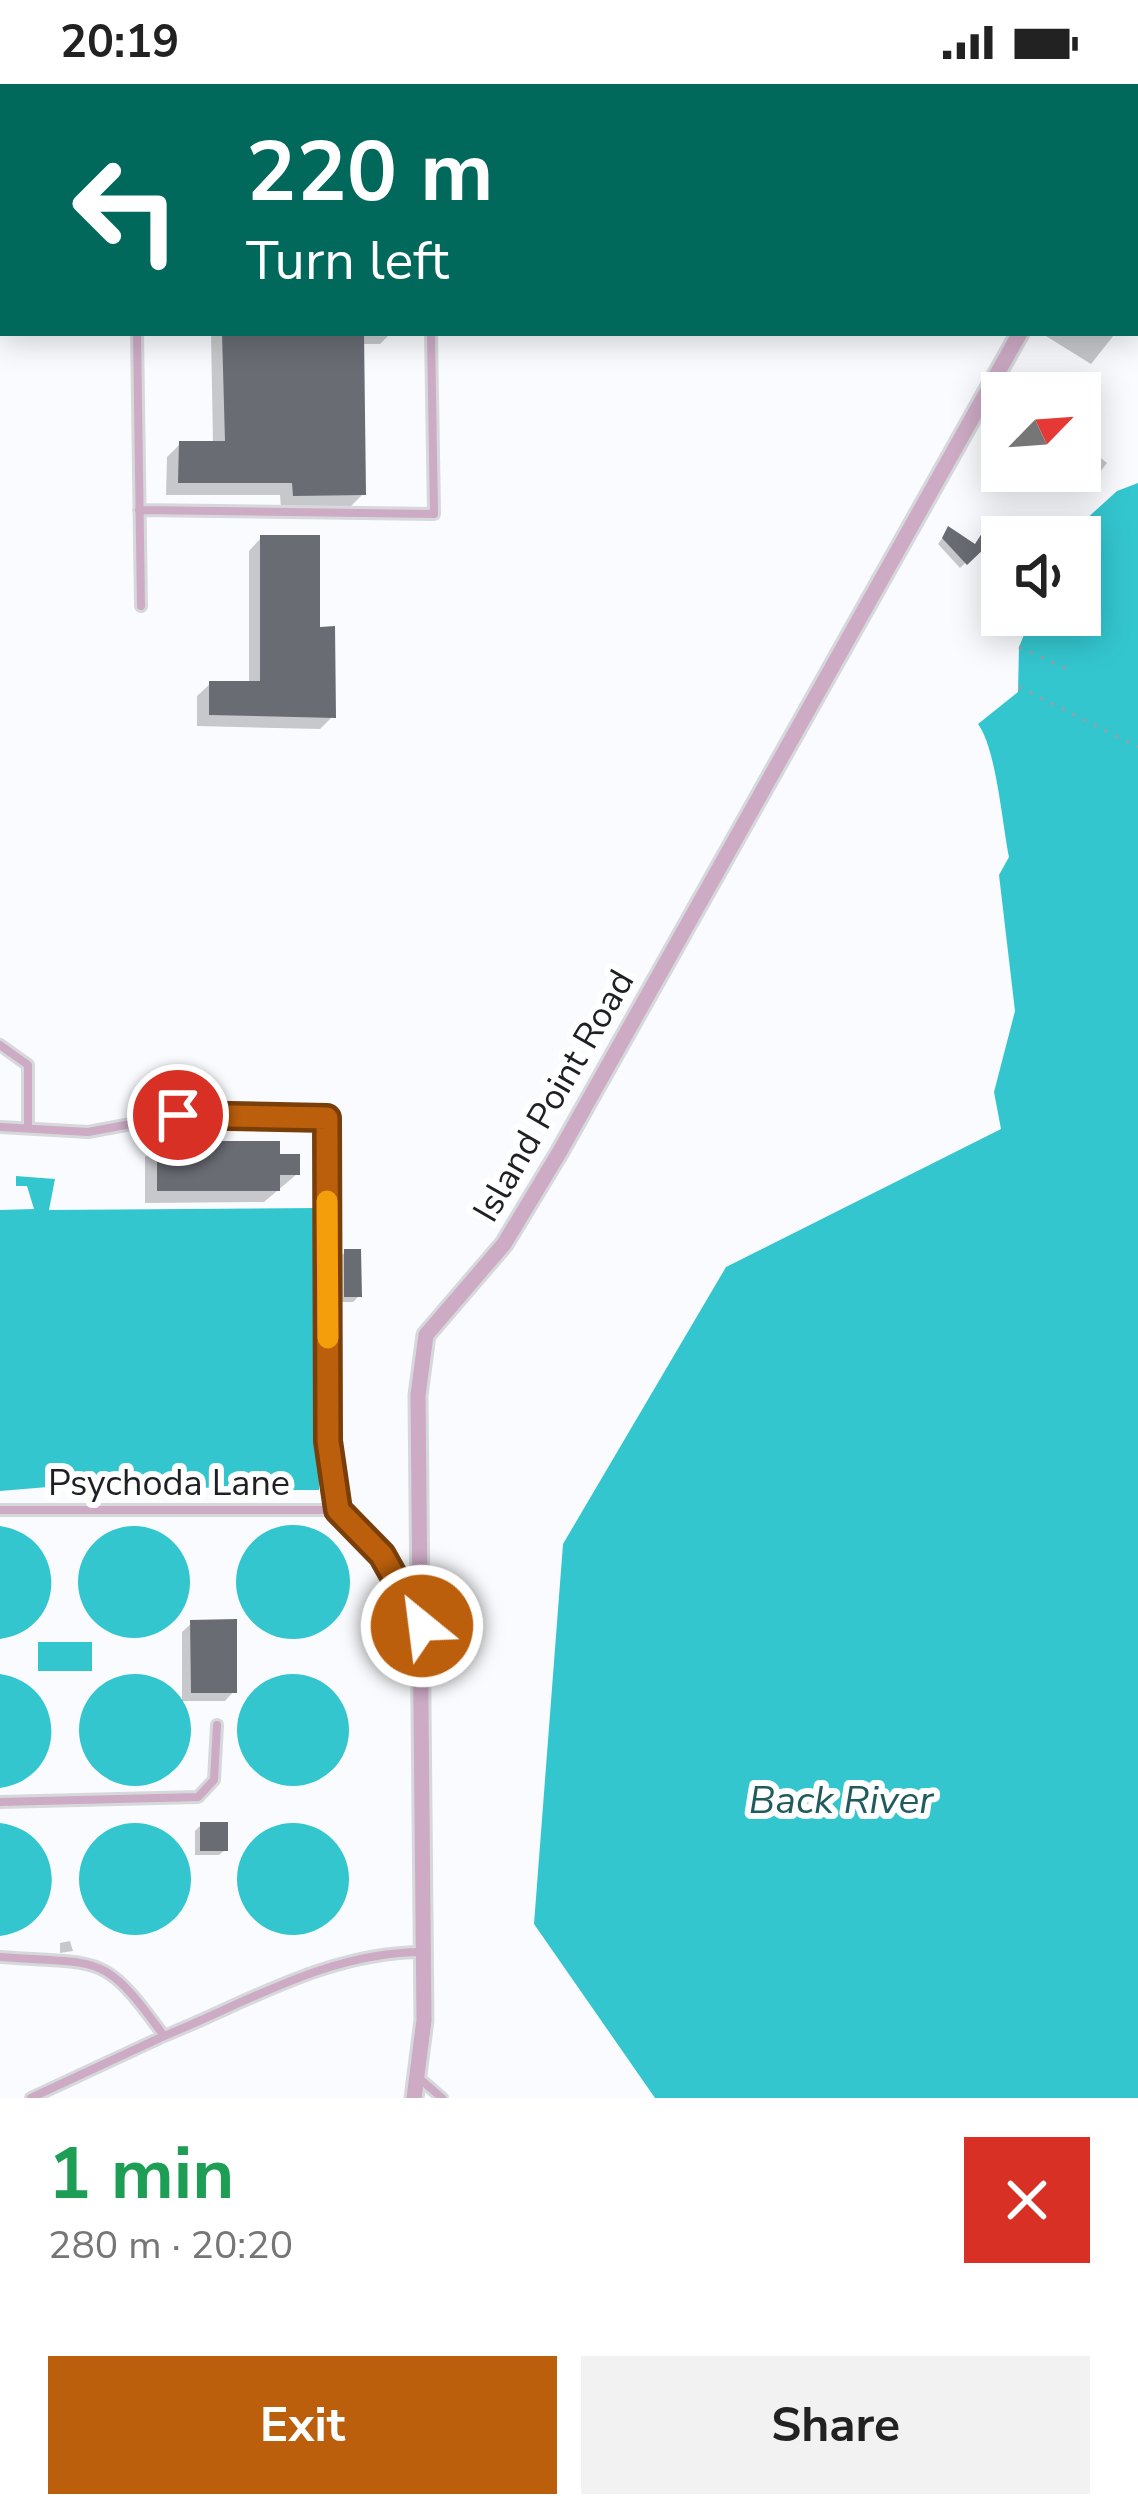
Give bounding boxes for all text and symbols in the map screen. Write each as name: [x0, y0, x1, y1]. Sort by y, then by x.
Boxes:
text: 20:19: [60, 12, 179, 73]
text: 220 m: [246, 115, 494, 230]
icon: left: [48, 132, 204, 288]
text: Turn left: [246, 224, 449, 298]
north arrow: [981, 372, 1101, 492]
map controls: [981, 372, 1101, 636]
button: sound: [981, 516, 1101, 636]
street label: Island Point Road: [462, 961, 646, 1231]
pin: [127, 1064, 229, 1166]
icon: arrive: [145, 1082, 211, 1148]
street label: Psychoda Lane: [48, 1459, 290, 1508]
position arrow: [359, 1563, 485, 1689]
water label: Back River: [749, 1774, 934, 1827]
text: 1 min: [48, 2125, 234, 2223]
button: close: [964, 2137, 1090, 2263]
text: 280 m · 20:20: [48, 2219, 293, 2272]
button: Exit: [48, 2356, 557, 2494]
button: Share: [581, 2356, 1090, 2494]

